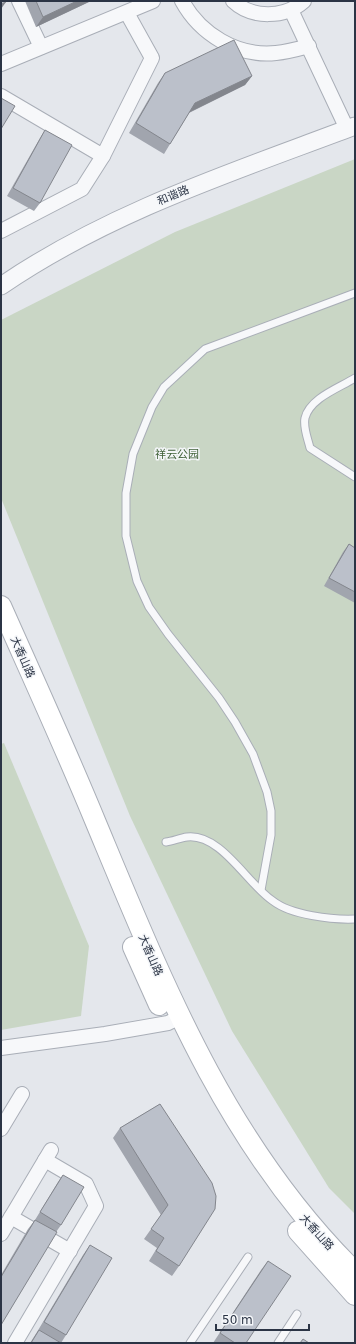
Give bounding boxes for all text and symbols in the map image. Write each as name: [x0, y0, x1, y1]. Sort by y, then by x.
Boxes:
street label: 和谐路: [155, 183, 191, 208]
park label: 祥云公园: [155, 448, 199, 461]
street label: 大香山路: [8, 634, 37, 680]
street label: 大香山路: [136, 932, 165, 978]
street label: 大香山路: [297, 1212, 336, 1253]
scale bar: [216, 1306, 309, 1332]
text: 50 m: [222, 1313, 253, 1327]

